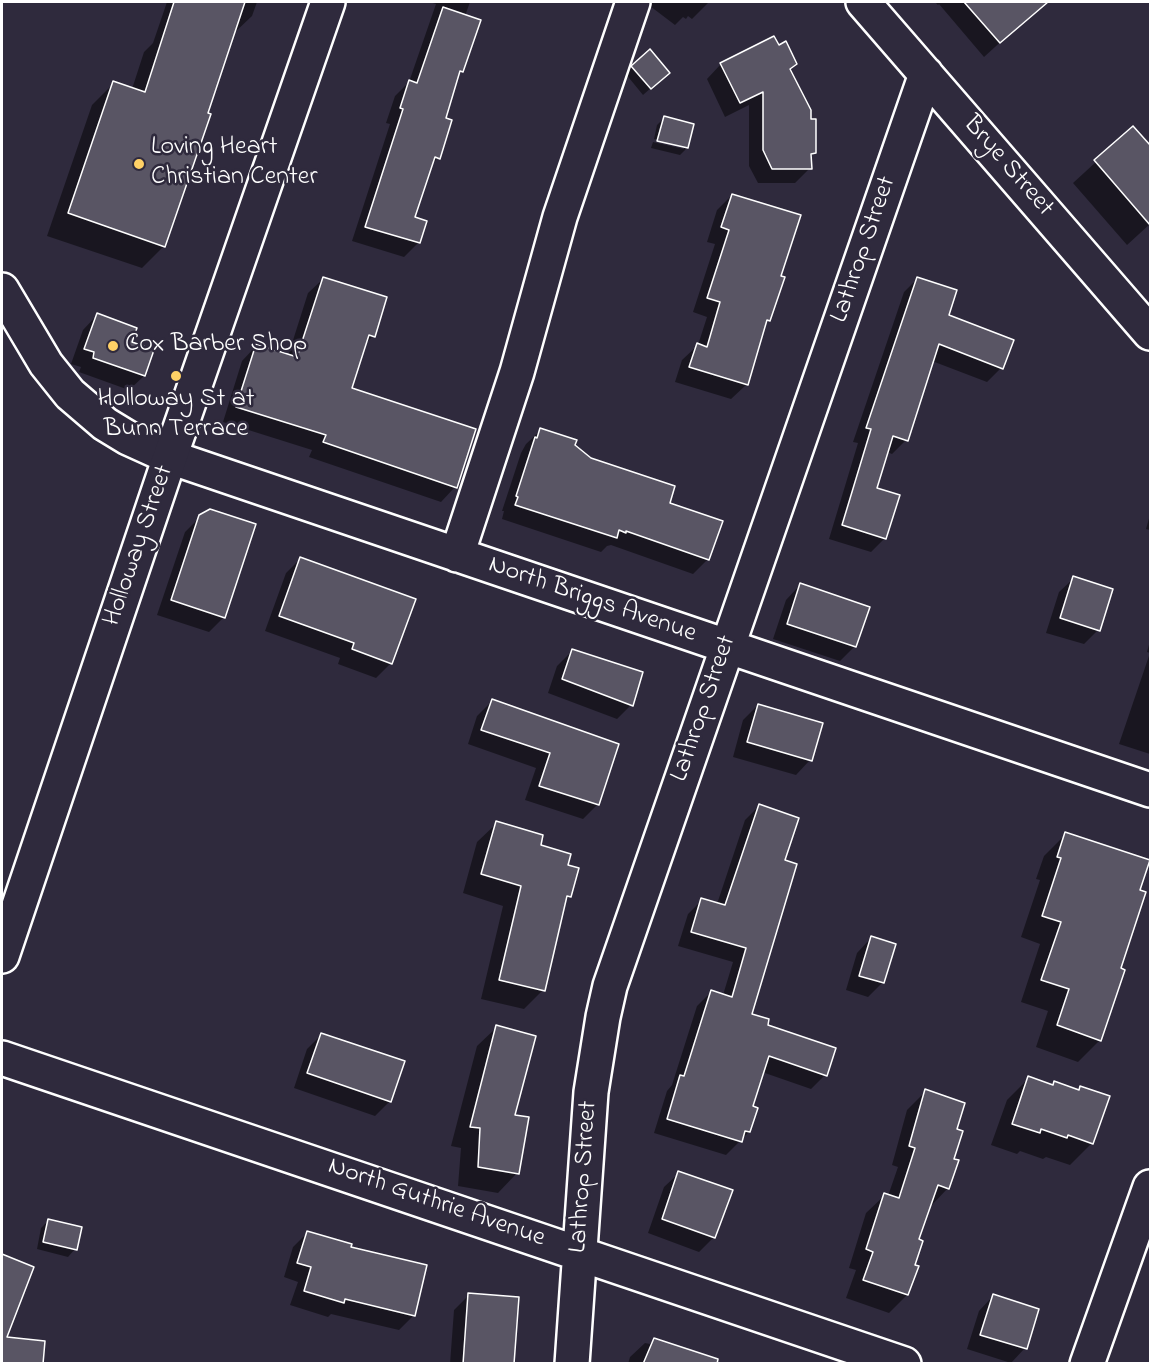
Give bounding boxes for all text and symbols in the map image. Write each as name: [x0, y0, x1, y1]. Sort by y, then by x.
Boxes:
street label: Brye Street: [955, 110, 1059, 224]
place label: Loving Heart Christian Center: [151, 133, 318, 194]
marker: Loving Heart Christian Center: [132, 157, 146, 171]
street label: Lathrop Street: [825, 173, 905, 327]
place label: Cox Barber Shop: [125, 330, 307, 362]
marker: Cox Barber Shop: [106, 339, 120, 353]
marker: Holloway St at Bunn Terrace: [169, 369, 183, 383]
place label: Holloway St at Bunn Terrace: [98, 385, 254, 446]
street label: Holloway Street: [98, 462, 182, 630]
street label: North Briggs Avenue: [484, 551, 700, 651]
street label: Lathrop Street: [665, 632, 745, 786]
street label: Lathrop Street: [564, 1100, 606, 1254]
street label: North Guthrie Avenue: [323, 1152, 549, 1256]

